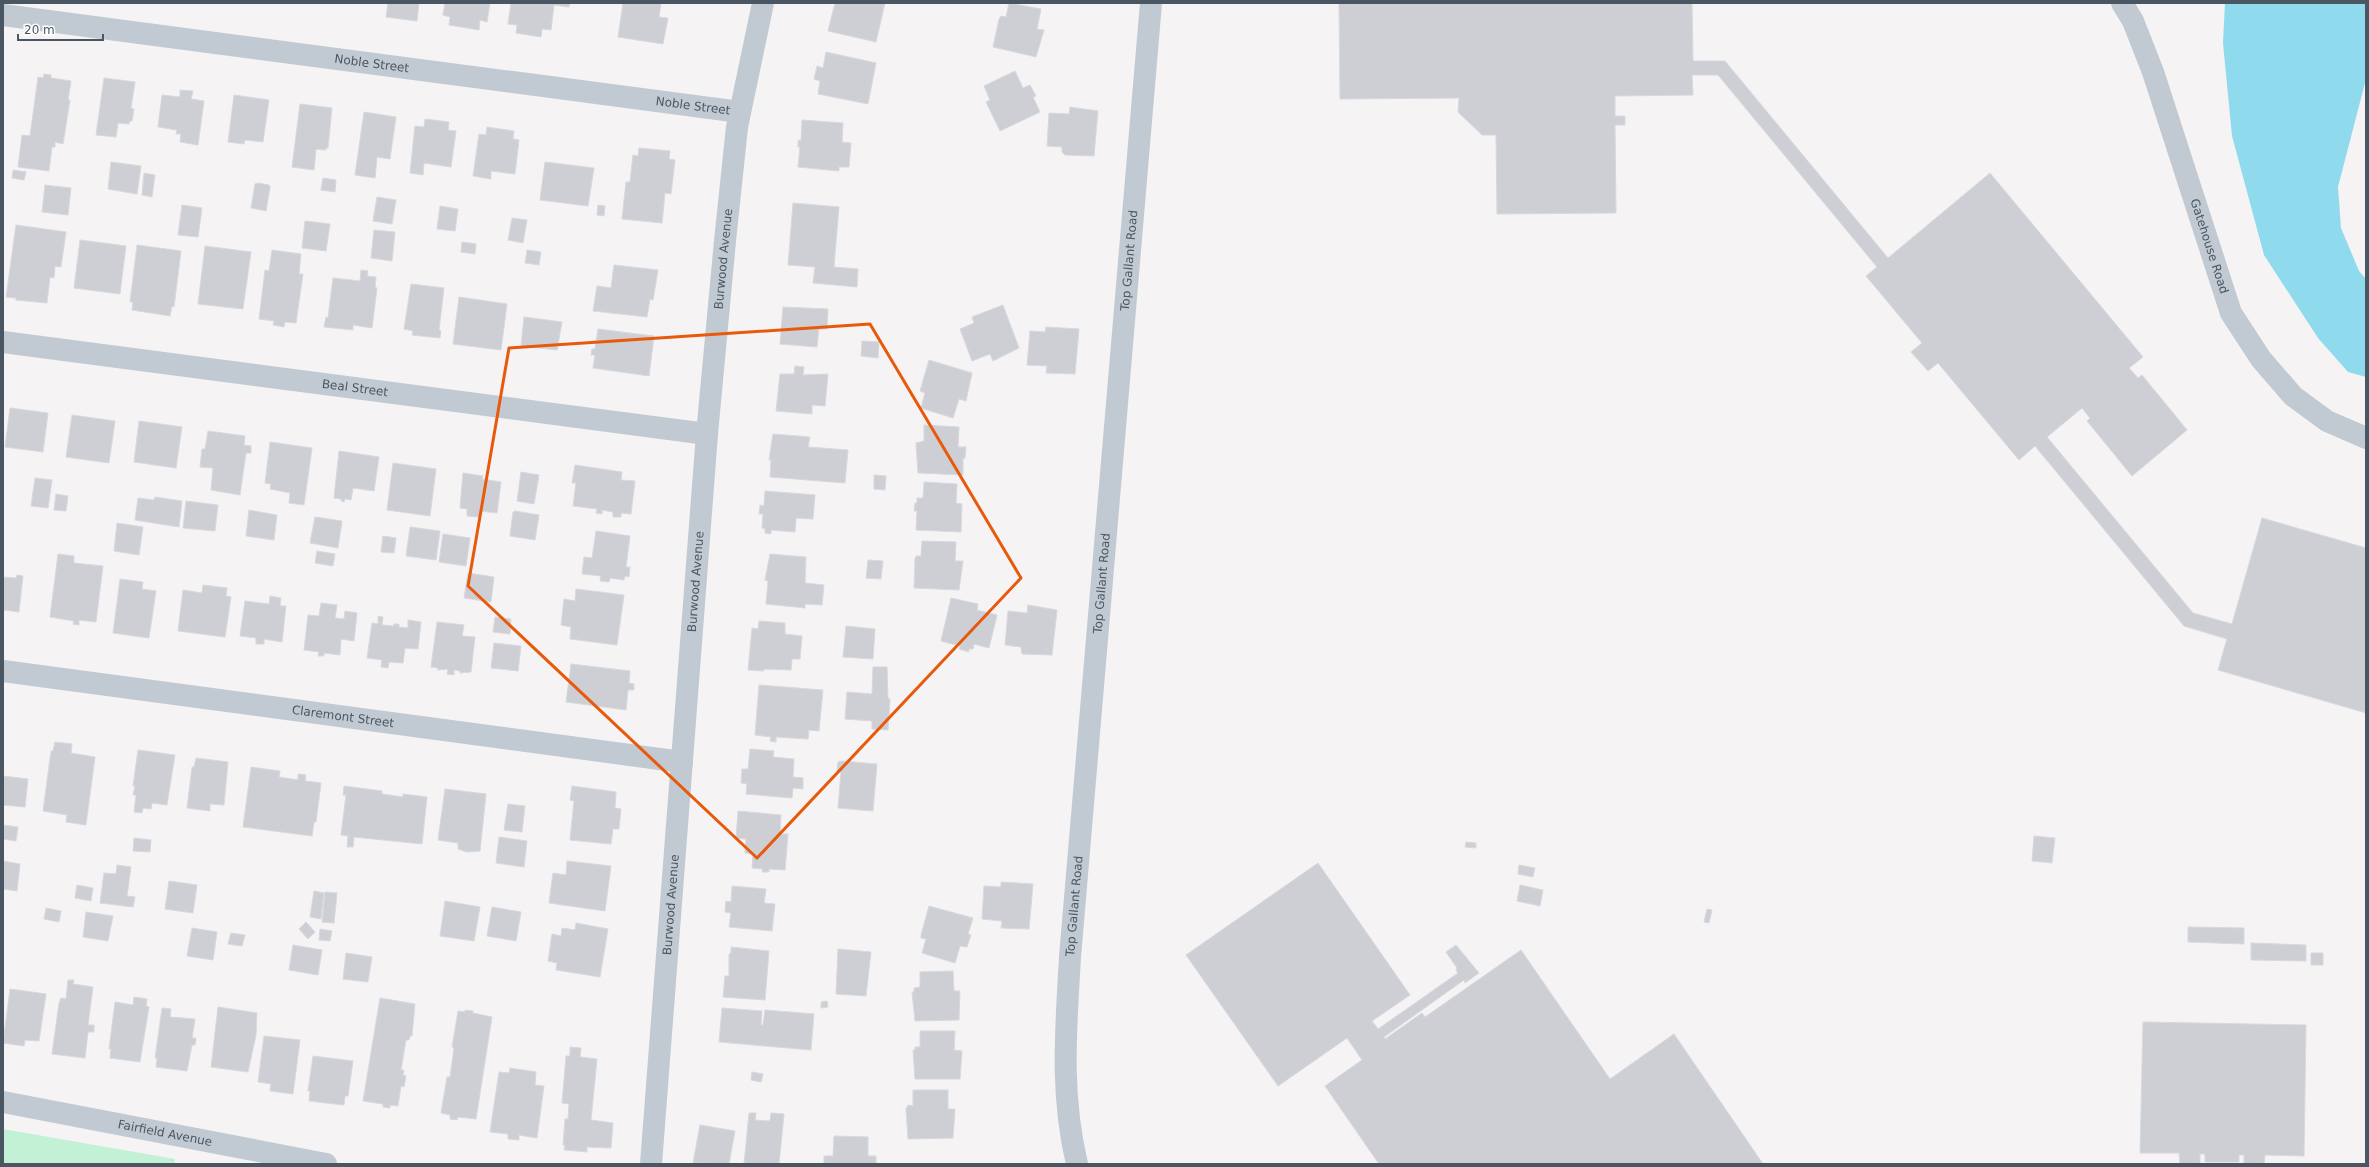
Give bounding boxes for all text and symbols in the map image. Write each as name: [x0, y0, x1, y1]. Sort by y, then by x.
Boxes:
scale bar: [18, 16, 103, 42]
text: 20 m: [24, 23, 55, 37]
street label: Noble Street: [334, 52, 410, 75]
street label: Noble Street: [655, 94, 731, 118]
street label: Gatehouse Road: [2187, 197, 2231, 295]
street label: Burwood Avenue: [712, 208, 735, 310]
street label: Top Gallant Road: [1118, 209, 1140, 312]
street label: Beal Street: [321, 377, 389, 399]
street label: Burwood Avenue: [685, 531, 707, 633]
street label: Top Gallant Road: [1090, 532, 1113, 635]
street label: Claremont Street: [291, 703, 395, 730]
street label: Burwood Avenue: [660, 854, 682, 956]
street label: Top Gallant Road: [1063, 855, 1086, 958]
street label: Fairfield Avenue: [117, 1117, 213, 1149]

